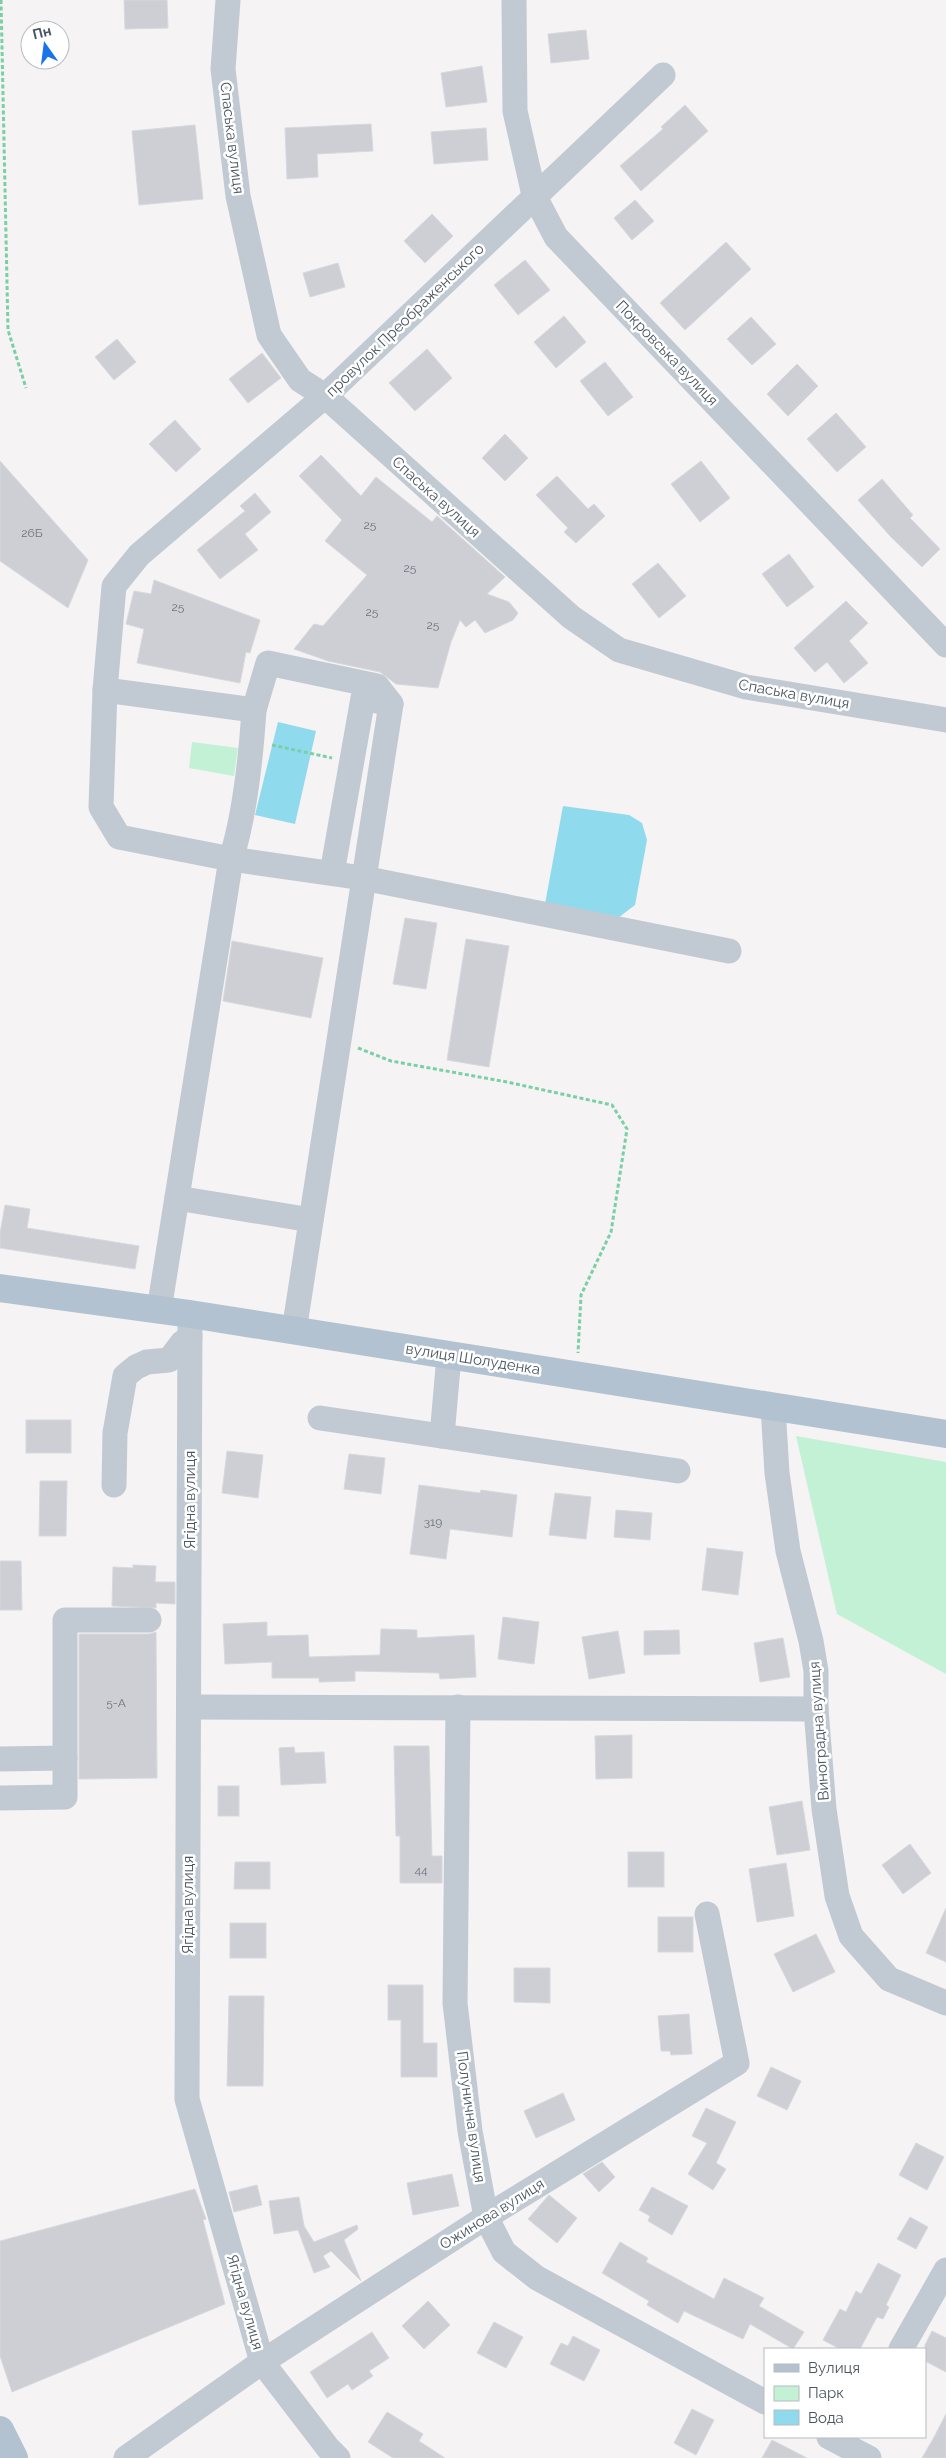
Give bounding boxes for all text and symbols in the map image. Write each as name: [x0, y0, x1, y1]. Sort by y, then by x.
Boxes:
north arrow: [20, 20, 70, 70]
text: Пн: [31, 22, 53, 42]
street label: Спаська вулиця: [216, 81, 248, 195]
street label: провулок Преображенського: [322, 240, 488, 400]
street label: Покровська вулиця: [612, 297, 722, 409]
street label: Спаська вулиця: [388, 453, 484, 541]
house number: 25: [364, 518, 377, 532]
house number: 26Б: [21, 526, 43, 540]
house number: 25: [404, 561, 417, 575]
house number: 25: [172, 600, 185, 614]
house number: 25: [366, 605, 379, 619]
house number: 25: [427, 618, 440, 632]
street label: Спаська вулиця: [737, 675, 851, 713]
street label: вулиця Шолуденка: [404, 1339, 542, 1379]
street label: Ягідна вулиця: [181, 1451, 199, 1549]
house number: 319: [424, 1515, 442, 1529]
street label: Виноградна вулиця: [805, 1661, 833, 1801]
house number: 5-А: [106, 1696, 126, 1710]
street label: Ягідна вулиця: [179, 1856, 197, 1954]
house number: 44: [414, 1863, 428, 1877]
street label: Полунична вулиця: [453, 2050, 489, 2184]
street label: Ожинова вулиця: [436, 2175, 548, 2253]
street label: Ягідна вулиця: [223, 2252, 267, 2352]
legend: [764, 2348, 926, 2438]
text: Вулиця: [808, 2359, 860, 2377]
text: Парк: [808, 2384, 844, 2402]
text: Вода: [808, 2409, 844, 2427]

